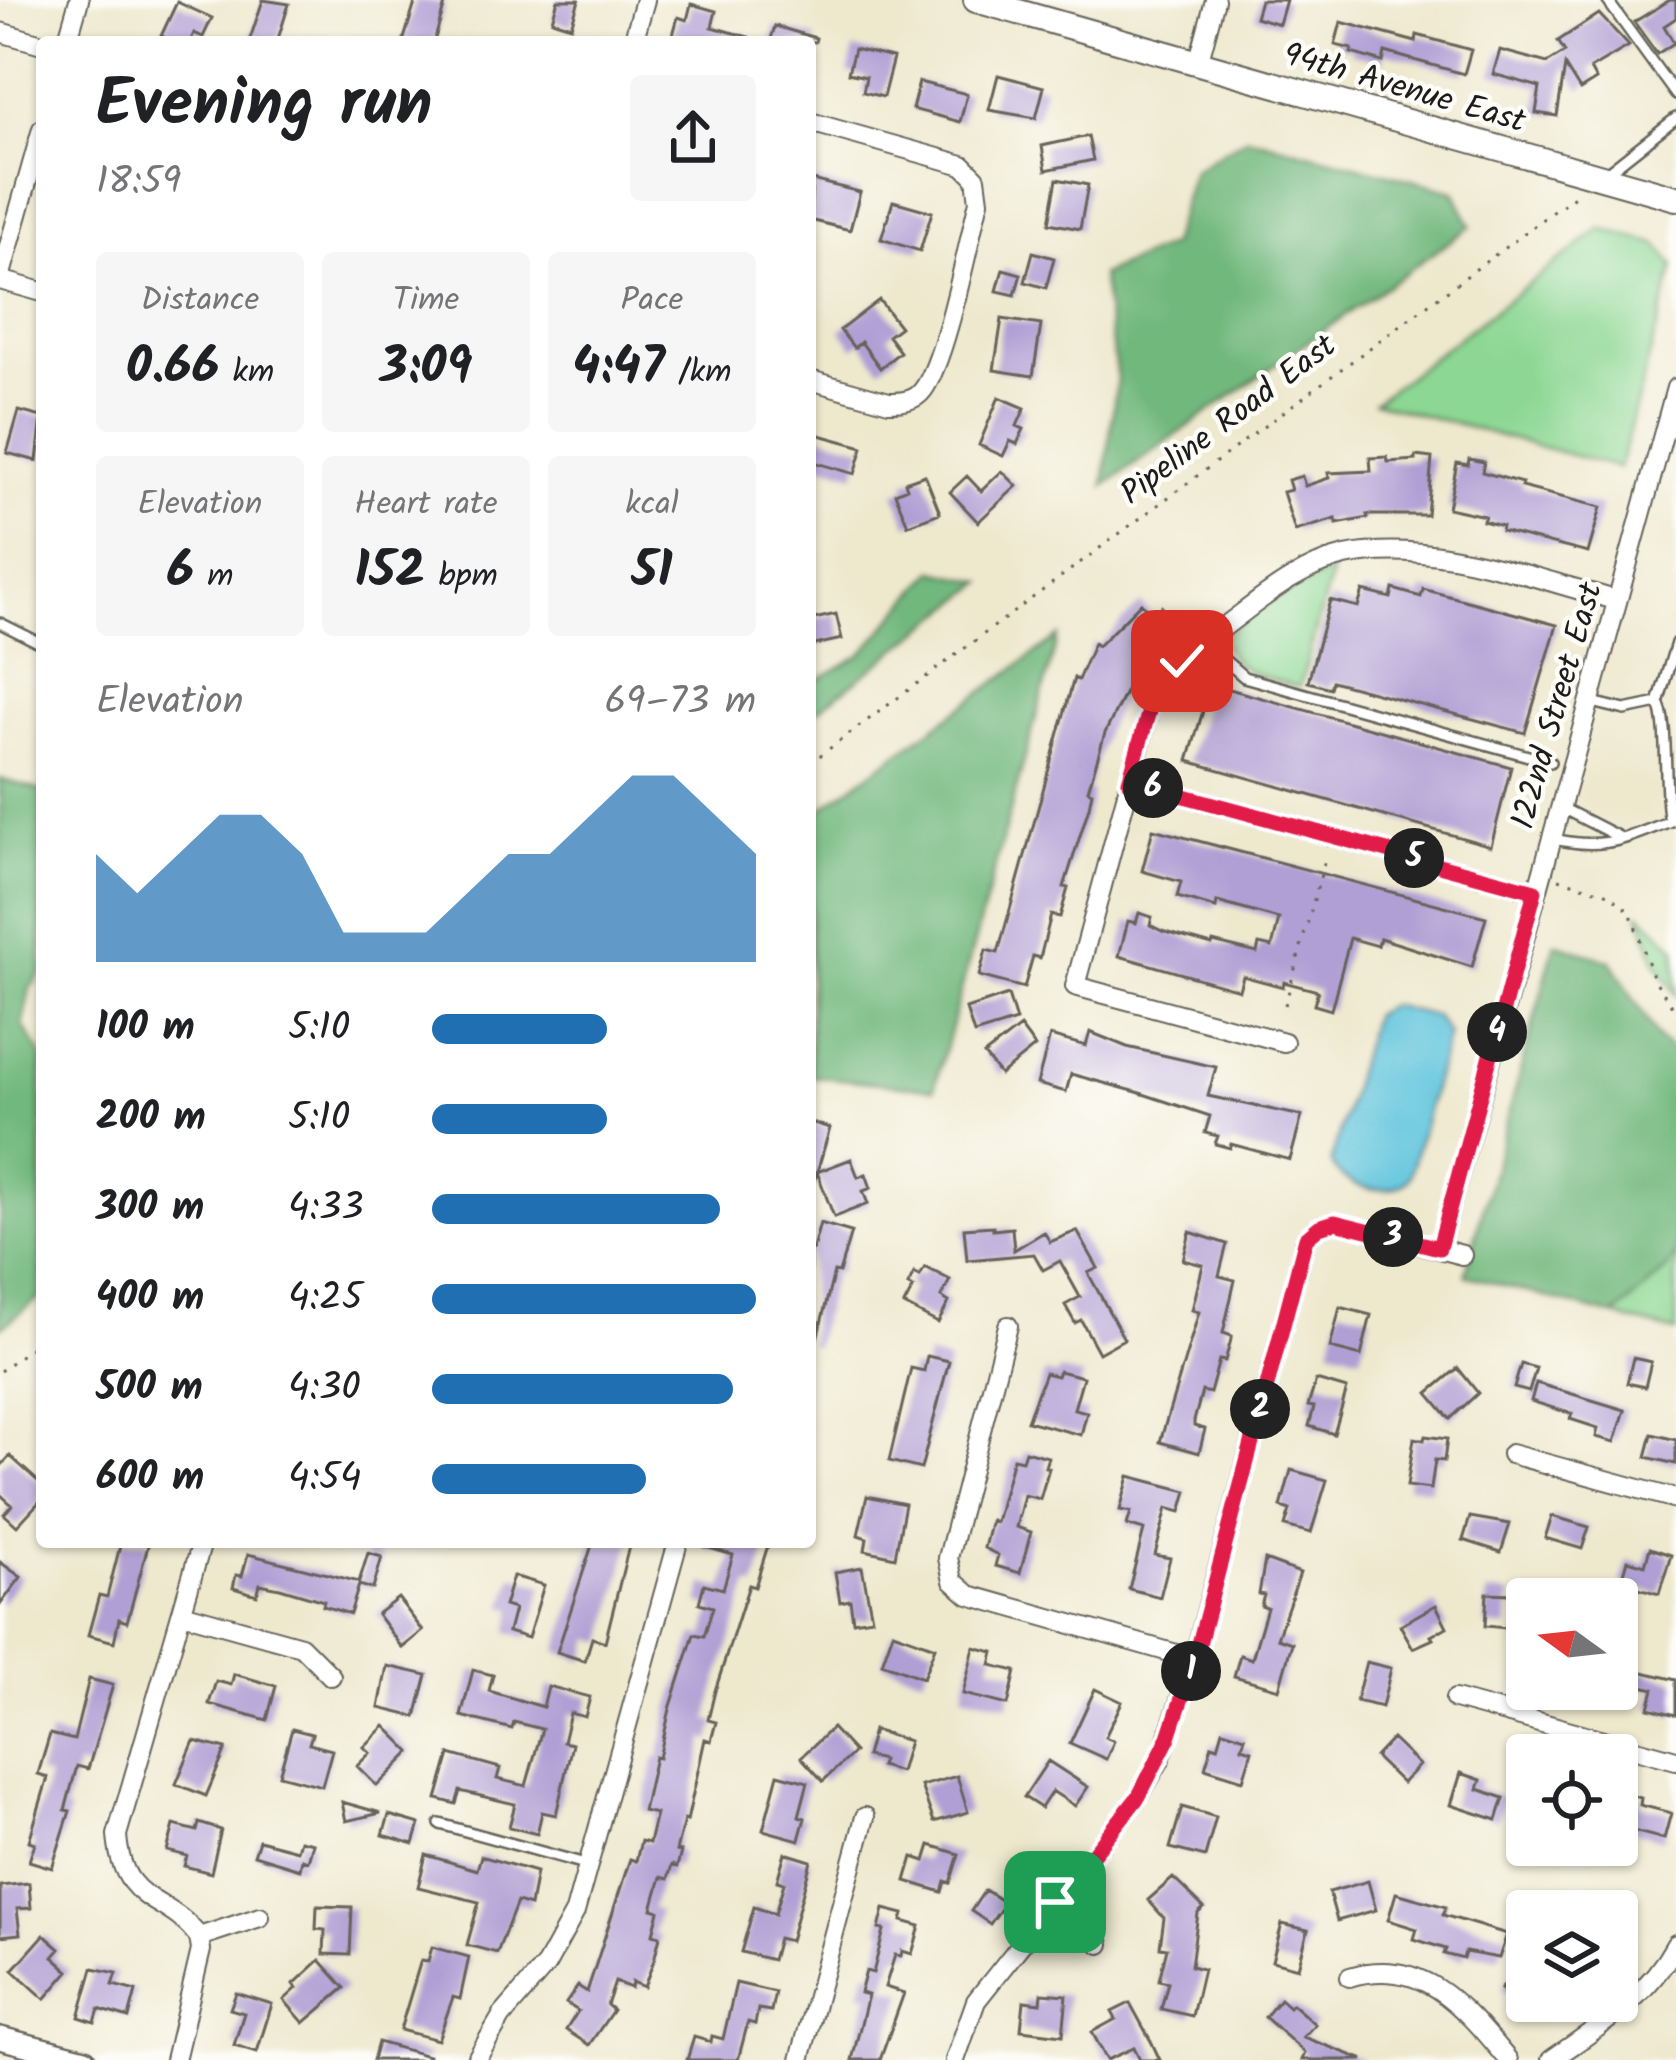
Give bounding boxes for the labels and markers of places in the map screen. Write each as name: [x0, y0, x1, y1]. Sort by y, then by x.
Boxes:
pin: [1131, 610, 1233, 712]
pin: 6: [1123, 758, 1183, 818]
pin: 5: [1384, 828, 1444, 888]
pin: 4: [1467, 1002, 1527, 1062]
pin: 3: [1363, 1207, 1423, 1267]
pin: 2: [1230, 1379, 1290, 1439]
pin: 1: [1161, 1641, 1221, 1701]
pin: [1004, 1851, 1106, 1953]

